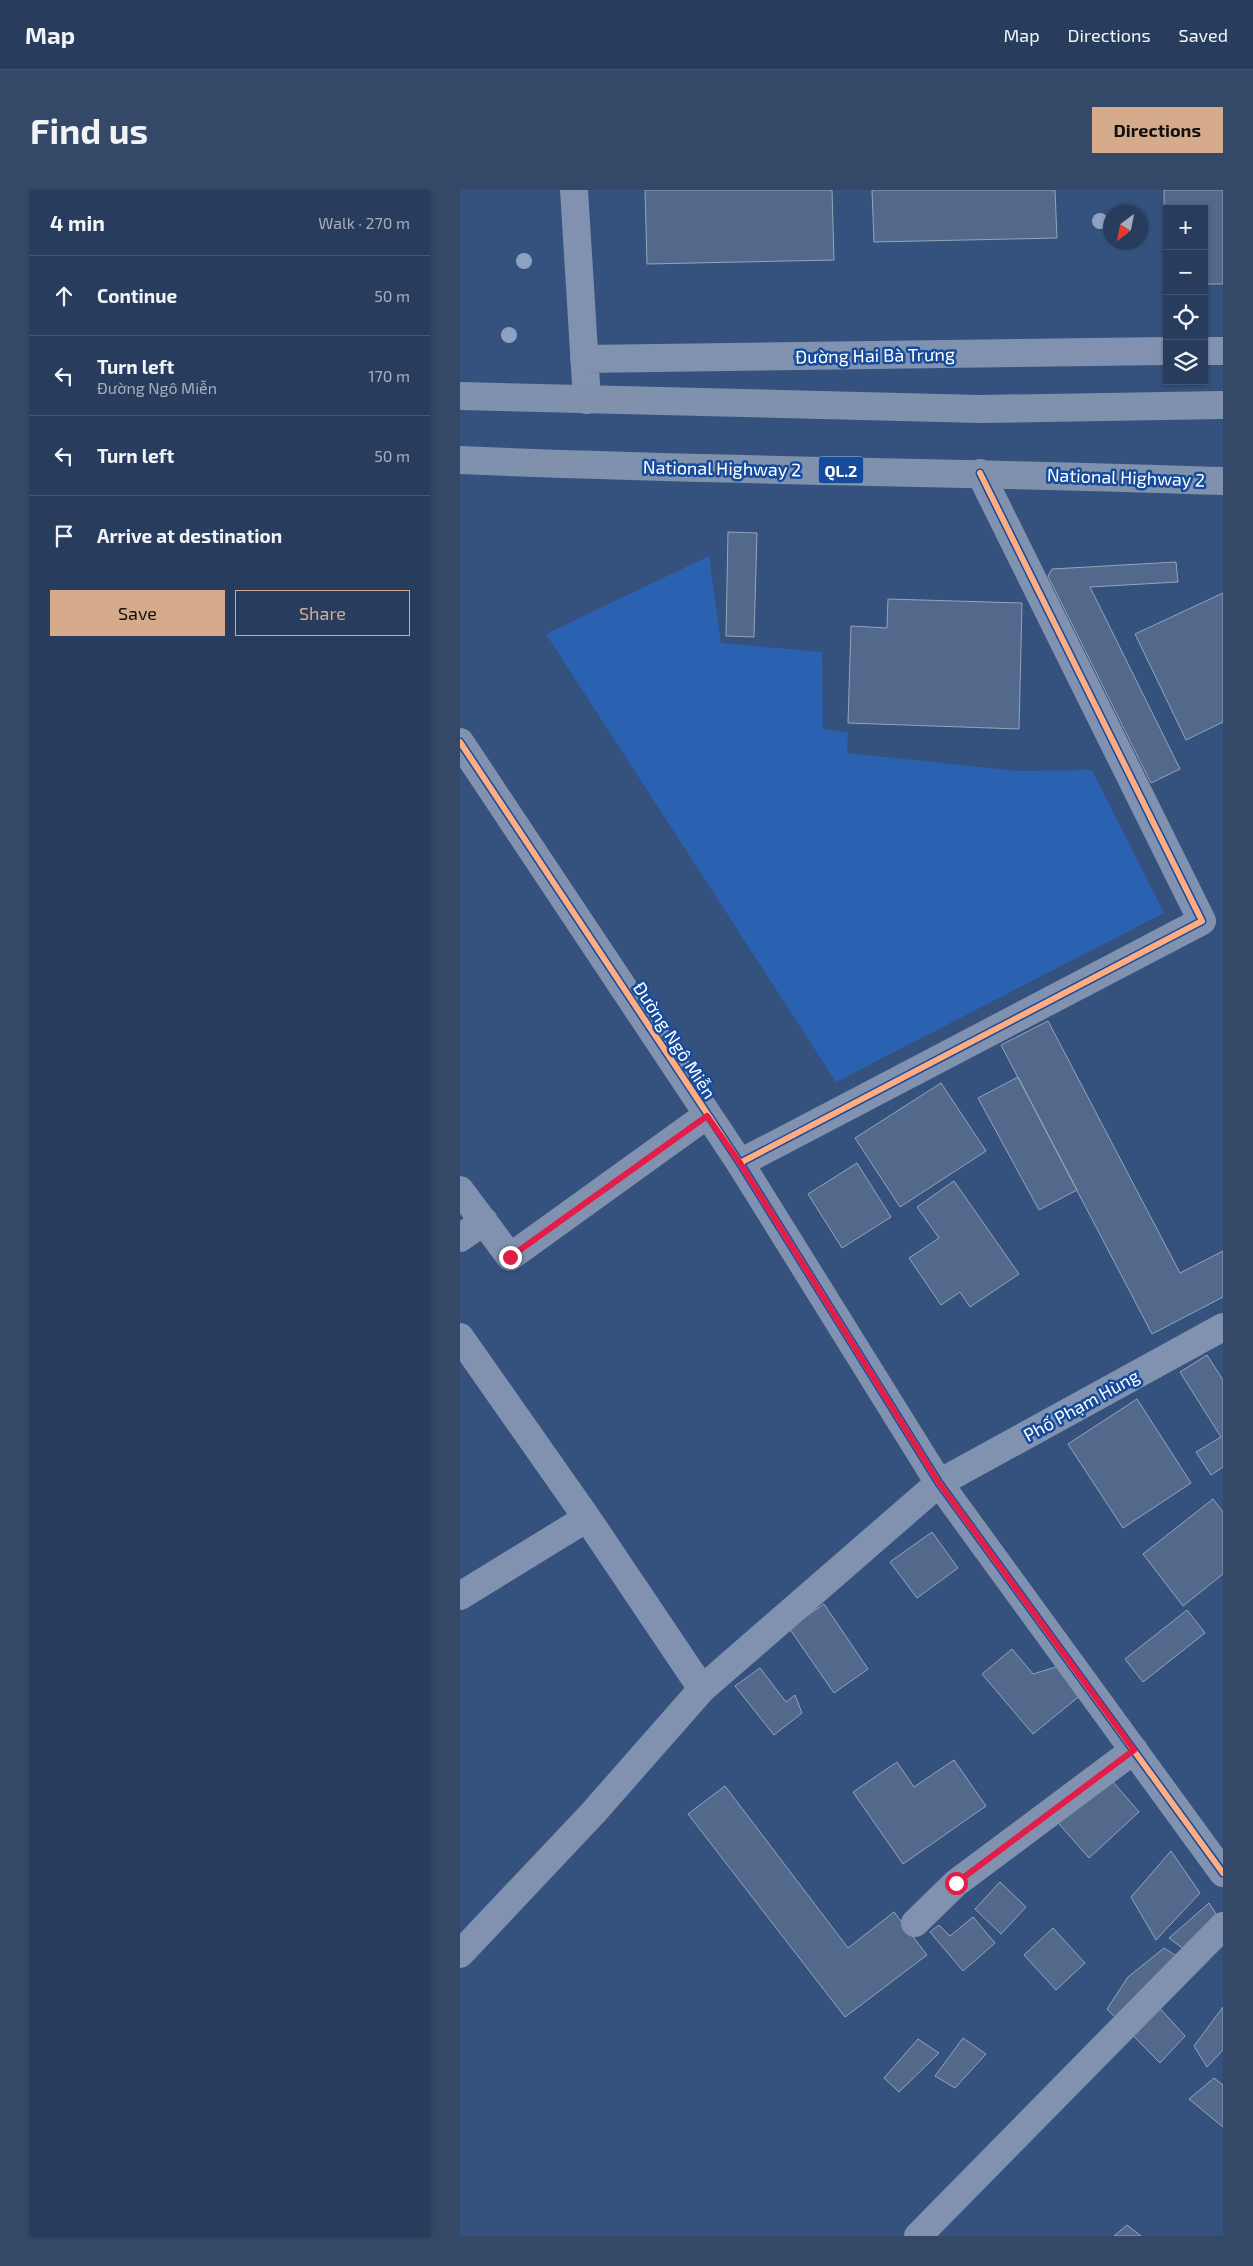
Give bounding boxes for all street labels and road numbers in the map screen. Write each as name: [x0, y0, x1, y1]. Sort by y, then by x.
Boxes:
street label: Đường Hai Bà Trưng: [795, 343, 955, 367]
street label: National Highway 2: [643, 456, 801, 480]
road number: QL.2: [818, 456, 864, 484]
street label: National Highway 2: [1047, 463, 1205, 491]
street label: Đường Ngô Miễn: [629, 977, 721, 1103]
street label: Phố Phạm Hùng: [1019, 1364, 1143, 1446]

